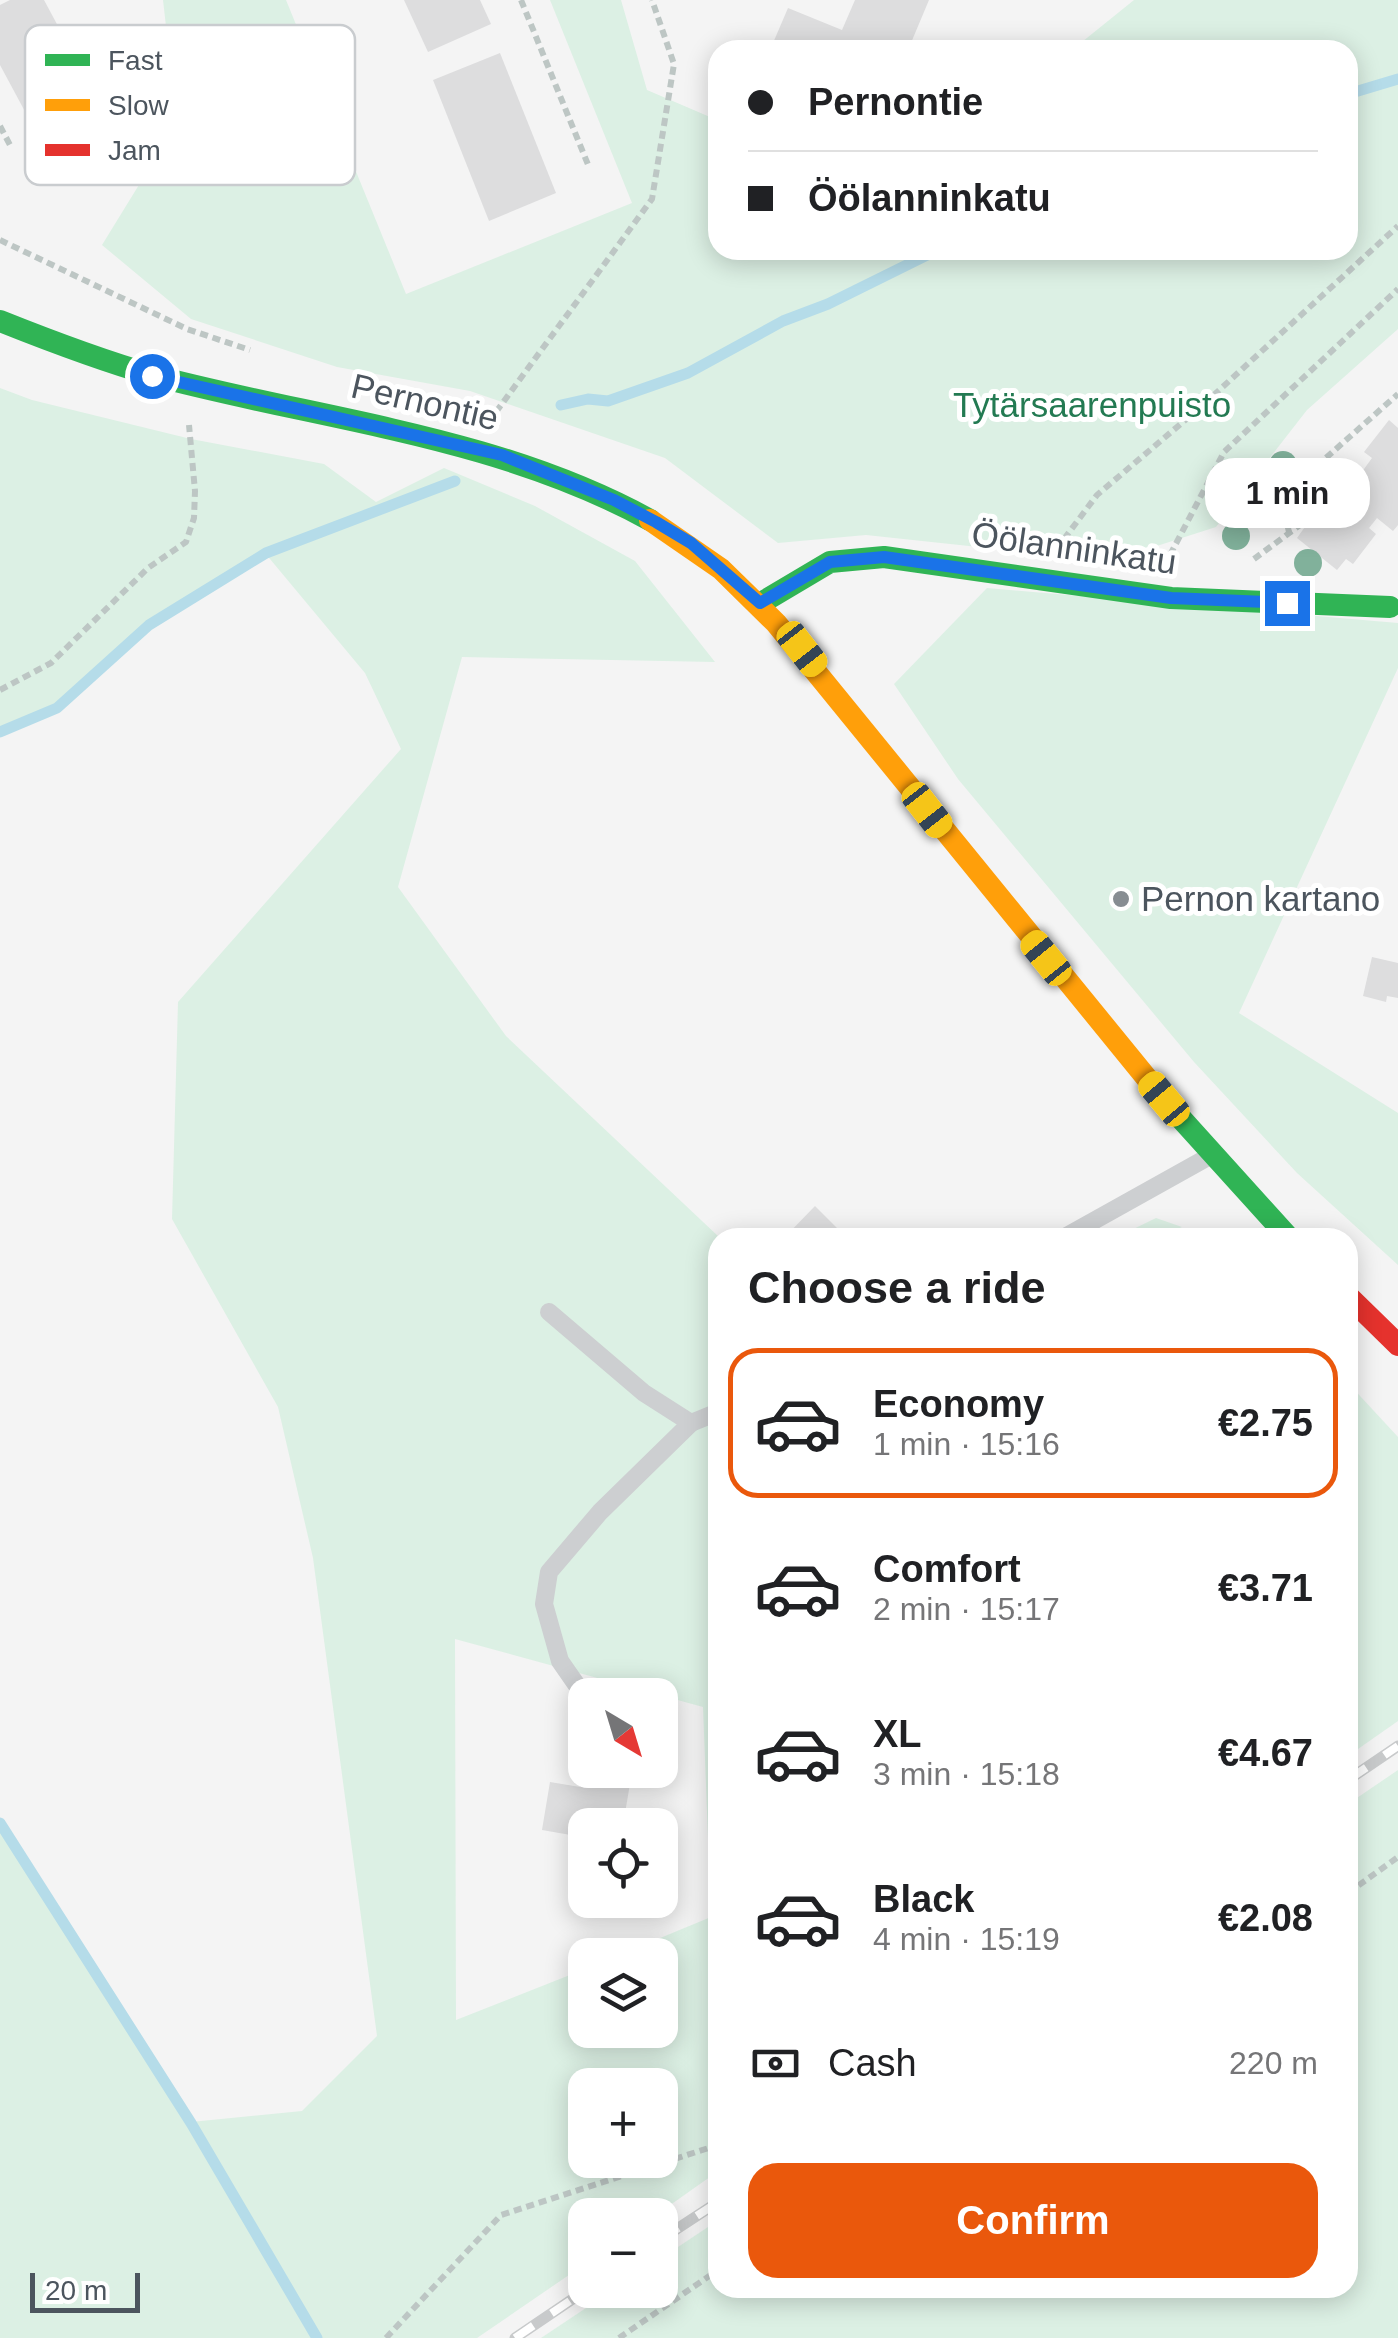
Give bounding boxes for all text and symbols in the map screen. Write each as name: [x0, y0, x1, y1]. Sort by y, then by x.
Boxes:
legend: [25, 25, 355, 185]
text: Fast: [108, 45, 163, 76]
text: Pernontie: [808, 81, 983, 123]
text: Slow: [108, 90, 169, 121]
text: Jam: [108, 135, 161, 166]
text: Öölanninkatu: [808, 177, 1051, 219]
route start: [130, 354, 175, 399]
street label: Pernontie: [348, 366, 502, 437]
park label: Tytärsaarenpuisto: [953, 385, 1231, 424]
callout: 1 min: [1204, 458, 1370, 528]
text: 1 min: [1246, 475, 1329, 511]
street label: Öölanninkatu: [969, 514, 1179, 581]
route end: [1265, 581, 1310, 626]
car: [772, 616, 832, 682]
car: [897, 777, 957, 843]
place label: Pernon kartano: [1141, 879, 1380, 918]
marker: Pernon kartano: [1110, 888, 1132, 910]
car: [1015, 925, 1077, 991]
car: [1133, 1066, 1195, 1132]
text: Choose a ride: [748, 1262, 1046, 1313]
icon: car: [753, 1378, 843, 1468]
text: Economy: [873, 1383, 1044, 1425]
text: €2.75: [1218, 1402, 1313, 1444]
text: 1 min · 15:16: [873, 1426, 1060, 1462]
icon: car: [753, 1543, 843, 1633]
text: Comfort: [873, 1548, 1021, 1590]
text: €3.71: [1218, 1567, 1313, 1609]
text: 2 min · 15:17: [873, 1591, 1060, 1627]
north arrow: [568, 1678, 678, 1788]
map controls: [568, 1678, 678, 2308]
icon: car: [753, 1708, 843, 1798]
text: XL: [873, 1713, 922, 1755]
text: €4.67: [1218, 1732, 1313, 1774]
text: 3 min · 15:18: [873, 1756, 1060, 1792]
button: locate: [568, 1808, 678, 1918]
icon: car: [753, 1873, 843, 1963]
text: Black: [873, 1878, 974, 1920]
text: €2.08: [1218, 1897, 1313, 1939]
text: 4 min · 15:19: [873, 1921, 1060, 1957]
button: layers: [568, 1938, 678, 2048]
icon: cash: [748, 2036, 803, 2091]
text: Cash: [828, 2042, 917, 2084]
text: 220 m: [1229, 2045, 1318, 2081]
button: +: [568, 2068, 678, 2178]
button: Confirm: [748, 2163, 1318, 2278]
button: −: [568, 2198, 678, 2308]
scale bar: [30, 2268, 140, 2312]
text: 20 m: [45, 2275, 107, 2306]

